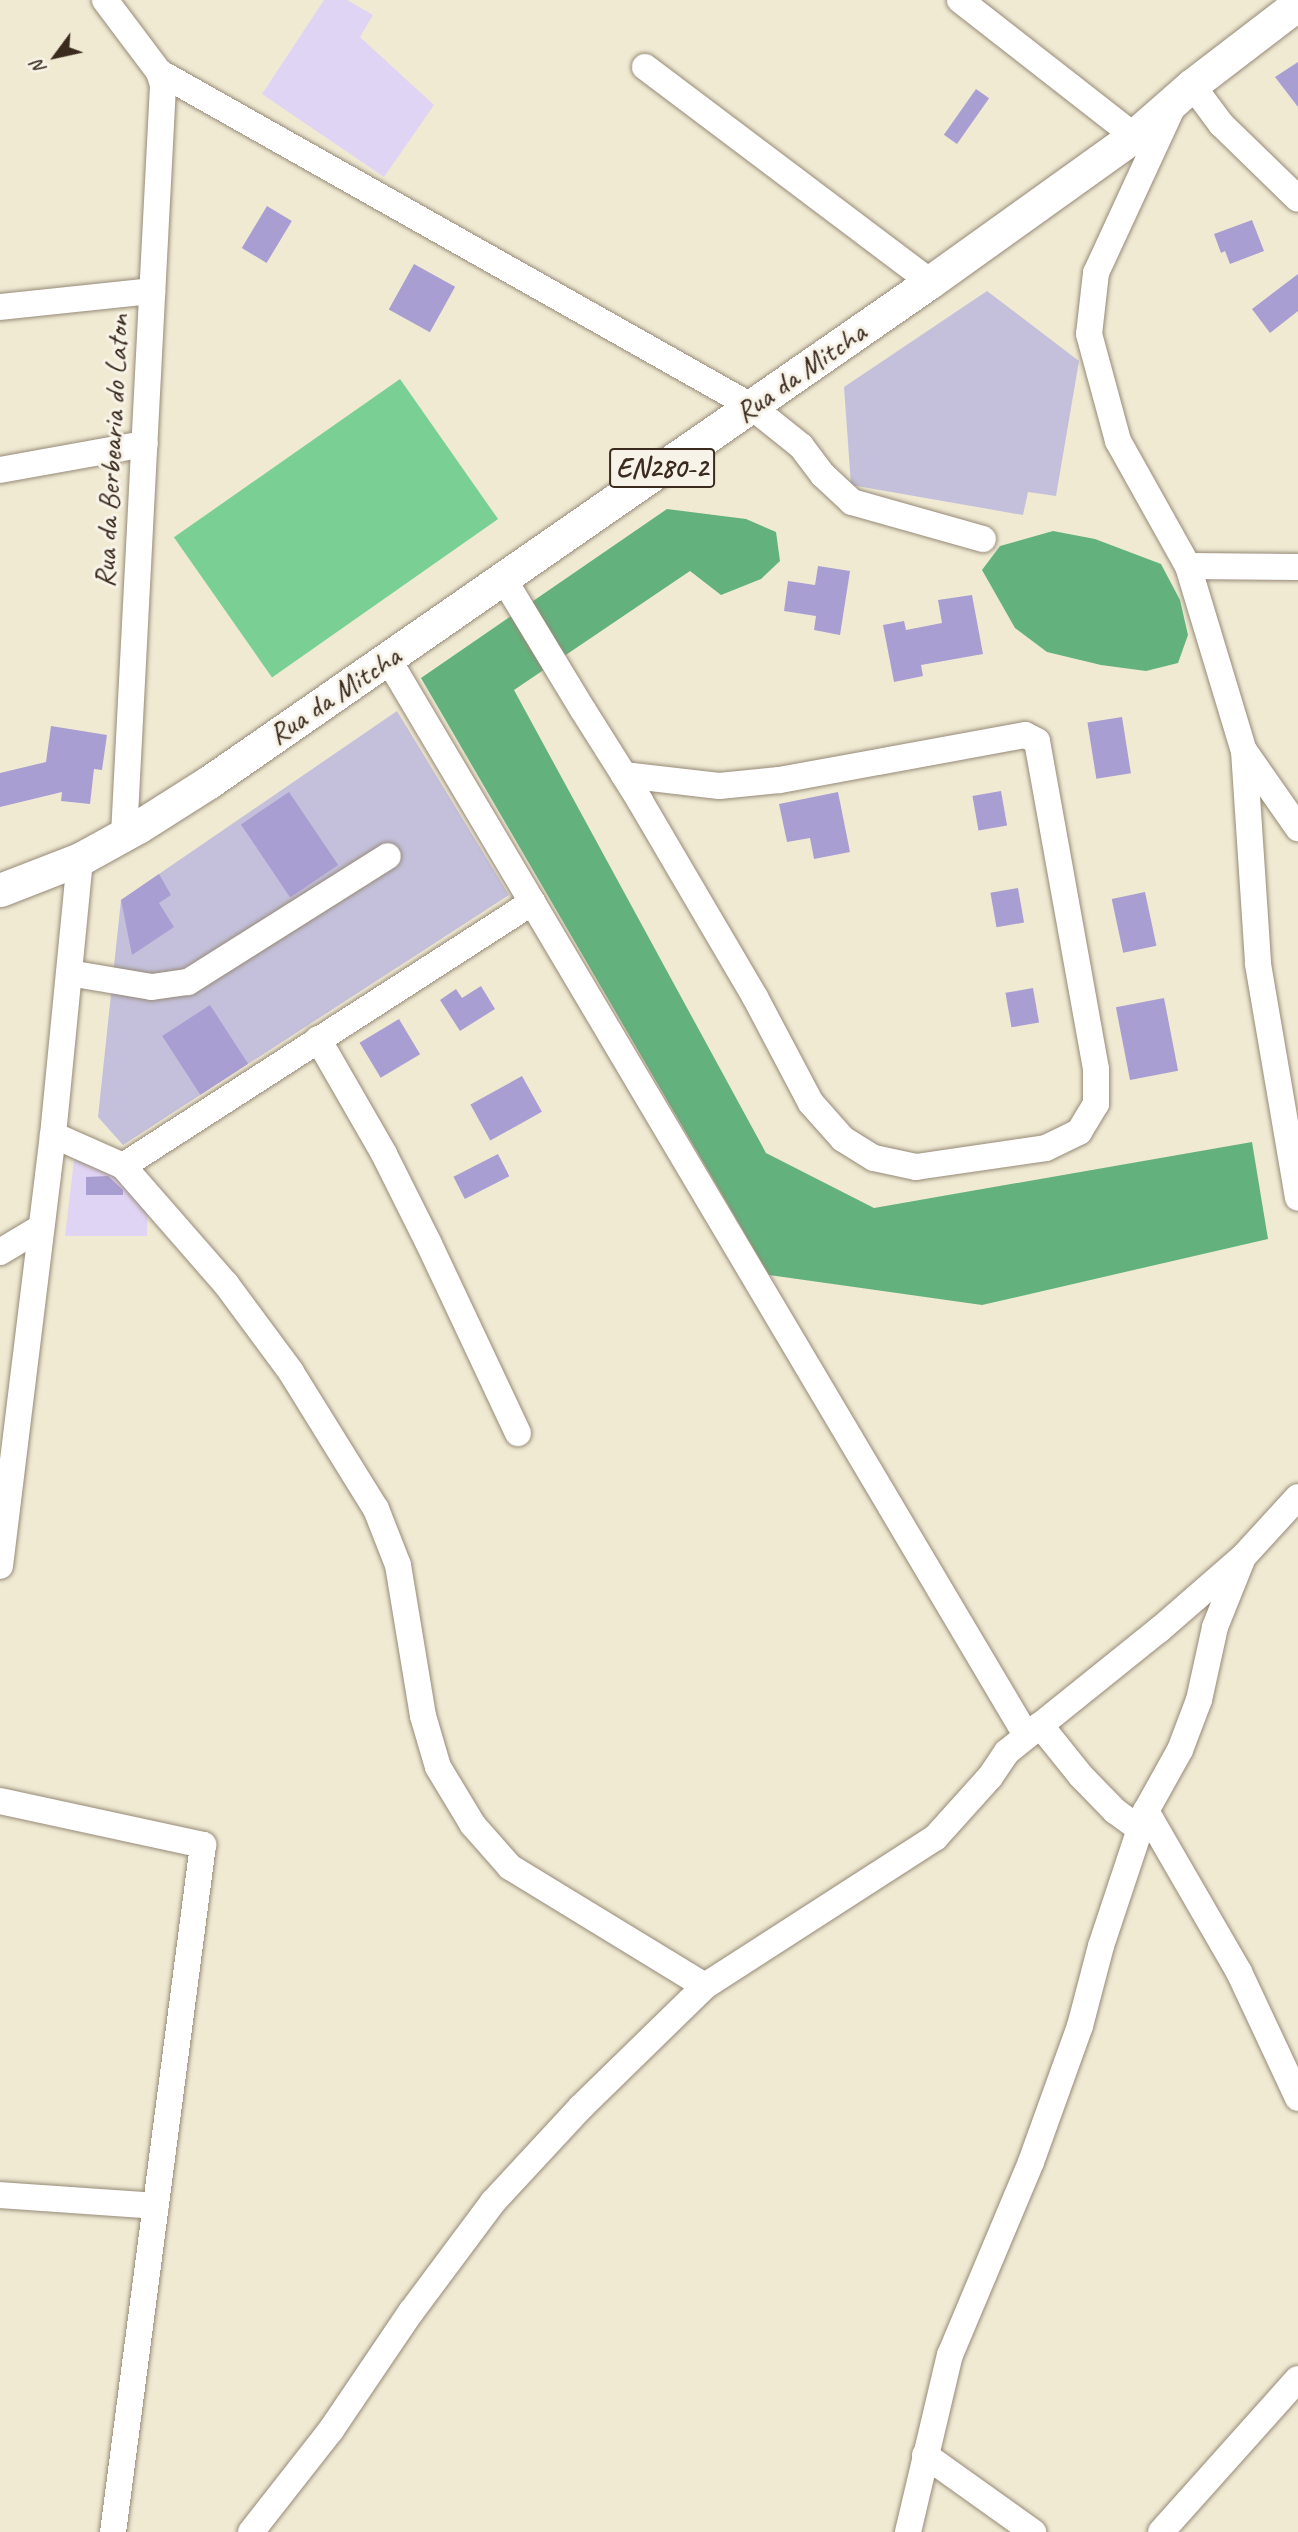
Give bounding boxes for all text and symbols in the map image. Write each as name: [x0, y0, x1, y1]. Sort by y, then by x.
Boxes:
north arrow: [21, 21, 91, 91]
text: N: [25, 56, 52, 79]
street label: Rua da Berbearia do Laton: [86, 313, 136, 589]
street label: Rua da Mitcha: [728, 314, 872, 430]
road number: EN280-2: [608, 444, 716, 492]
street label: Rua da Mitcha: [261, 638, 407, 752]

